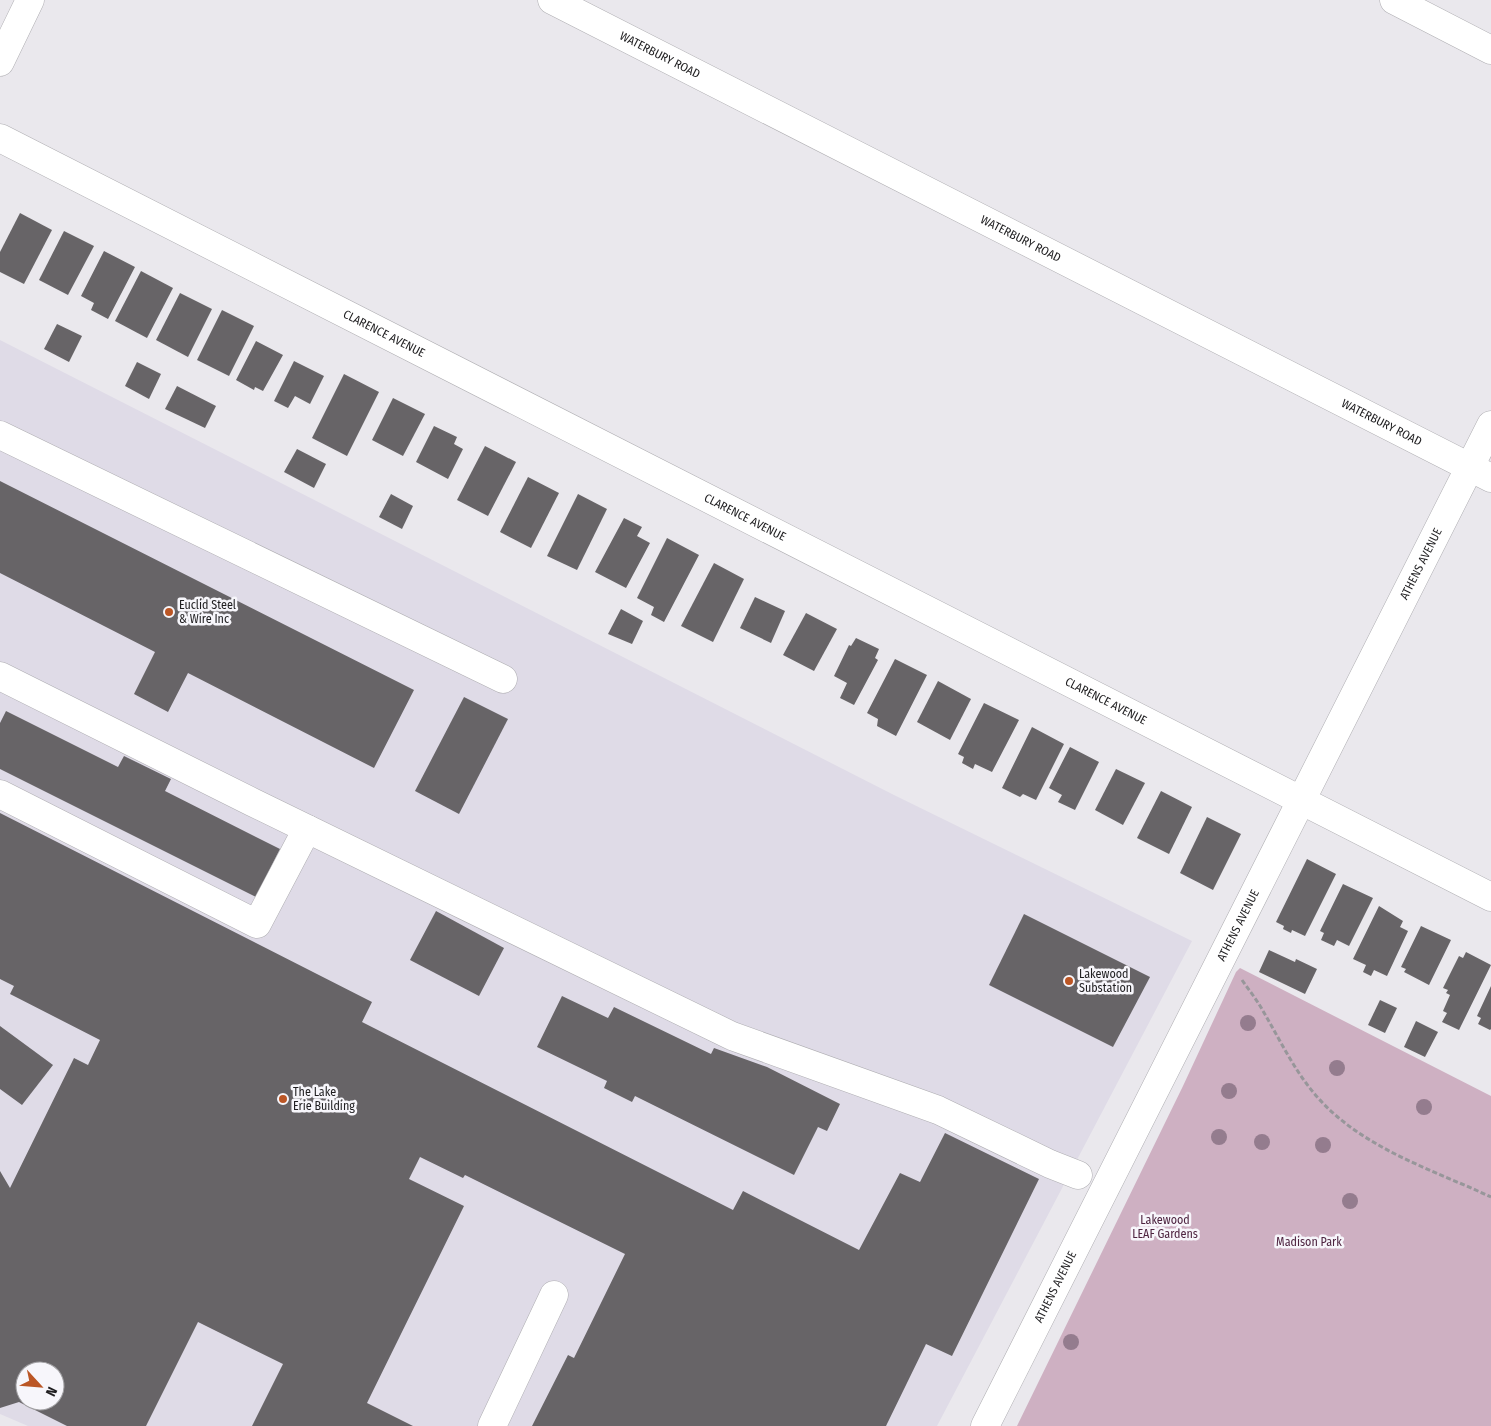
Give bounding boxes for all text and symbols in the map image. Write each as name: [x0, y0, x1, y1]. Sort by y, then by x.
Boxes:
street label: WATERBURY ROAD: [617, 29, 702, 81]
street label: WATERBURY ROAD: [978, 212, 1063, 265]
street label: CLARENCE AVENUE: [341, 307, 428, 360]
street label: WATERBURY ROAD: [1339, 396, 1424, 449]
street label: CLARENCE AVENUE: [702, 491, 788, 544]
street label: ATHENS AVENUE: [1397, 526, 1445, 602]
place label: Euclid Steel & Wire Inc: [179, 598, 236, 626]
marker: Euclid Steel & Wire Inc: [163, 606, 175, 618]
street label: CLARENCE AVENUE: [1063, 674, 1149, 728]
street label: ATHENS AVENUE: [1214, 887, 1262, 963]
place label: Lakewood Substation: [1079, 967, 1132, 995]
marker: Lakewood Substation: [1063, 975, 1075, 987]
place label: The Lake Erie Building: [293, 1085, 355, 1113]
marker: The Lake Erie Building: [277, 1093, 289, 1105]
park label: Lakewood LEAF Gardens: [1132, 1213, 1198, 1241]
park label: Madison Park: [1276, 1235, 1342, 1249]
street label: ATHENS AVENUE: [1031, 1248, 1079, 1325]
north arrow: [15, 1361, 65, 1411]
text: N: [42, 1384, 61, 1399]

